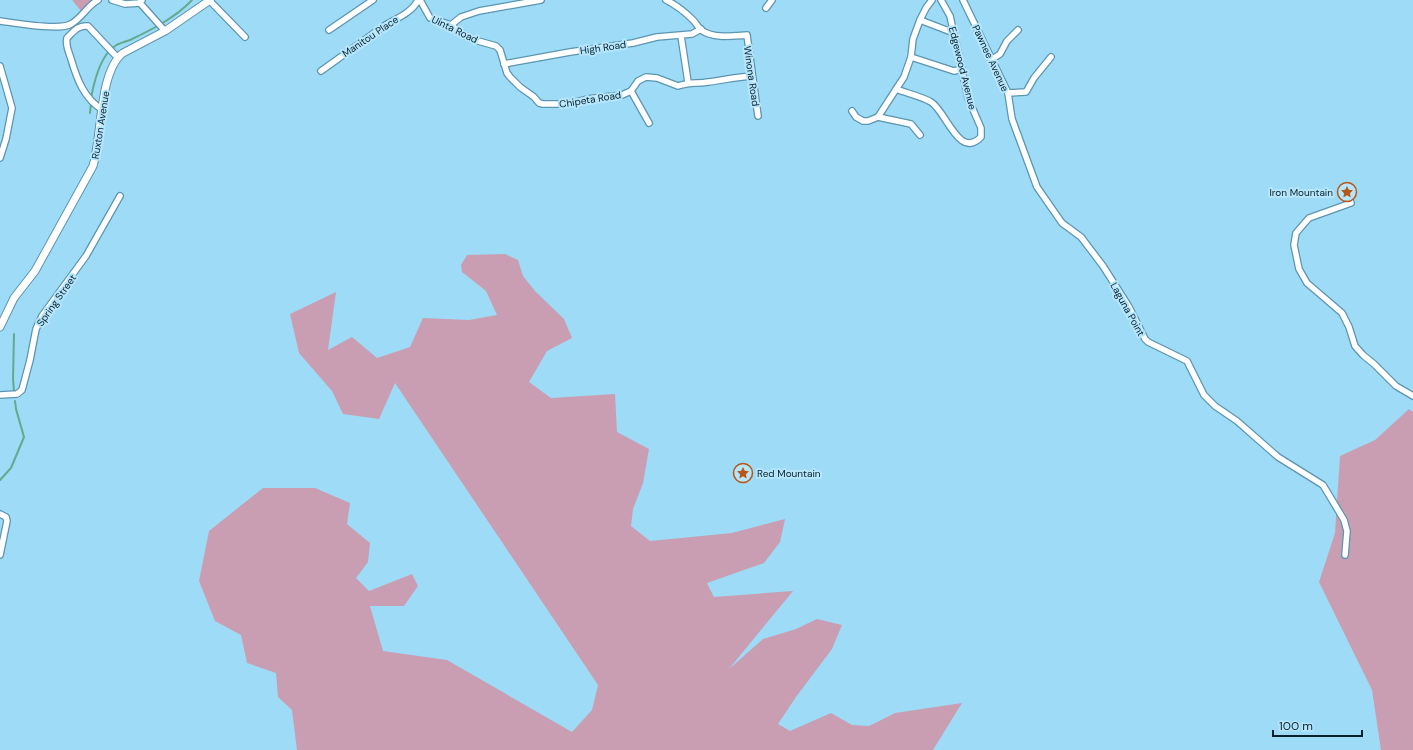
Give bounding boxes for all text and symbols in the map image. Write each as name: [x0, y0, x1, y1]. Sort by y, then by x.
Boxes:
street label: Manitou Place: [340, 13, 401, 60]
street label: Uinta Road: [429, 13, 480, 46]
street label: Pawnee Avenue: [969, 23, 1012, 94]
street label: Edgewood Avenue: [946, 25, 979, 111]
street label: High Road: [579, 38, 627, 57]
street label: Winona Road: [741, 45, 762, 107]
street label: Chipeta Road: [558, 88, 622, 111]
street label: Ruxton Avenue: [89, 90, 112, 160]
place icon: Iron Mountain: [1336, 181, 1358, 203]
place label: Iron Mountain: [1270, 186, 1333, 199]
street label: Spring Street: [34, 272, 79, 329]
street label: Laguna Point: [1107, 280, 1148, 338]
place icon: Red Mountain: [732, 462, 754, 484]
place label: Red Mountain: [757, 467, 821, 480]
scale bar: [1273, 712, 1362, 738]
text: 100 m: [1279, 718, 1313, 734]

